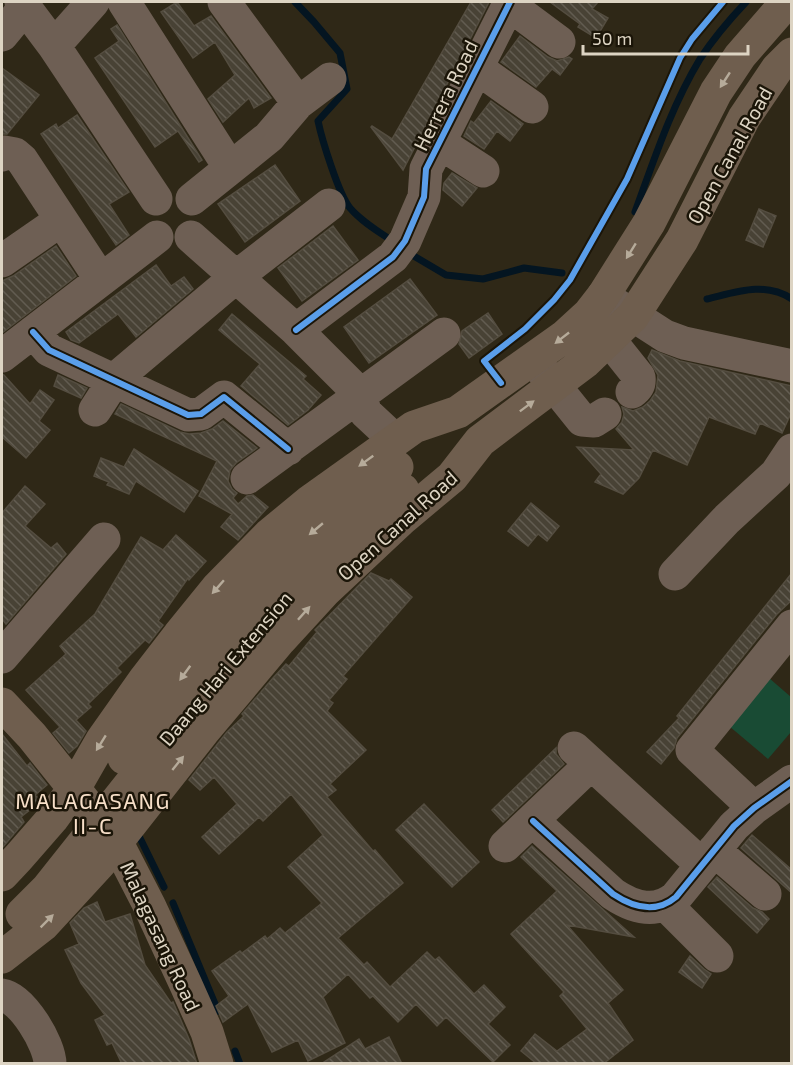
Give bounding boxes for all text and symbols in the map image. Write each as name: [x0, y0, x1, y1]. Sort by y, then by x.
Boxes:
scale bar: [583, 18, 748, 56]
text: 50 m: [592, 27, 632, 49]
street label: Herrera Road: [408, 36, 482, 154]
one-way arrow: [719, 72, 730, 88]
street label: Open Canal Road: [681, 82, 777, 228]
one-way arrow: [626, 243, 637, 259]
one-way arrow: [554, 331, 569, 343]
one-way arrow: [519, 400, 534, 412]
one-way arrow: [358, 455, 373, 467]
street label: Open Canal Road: [332, 465, 462, 585]
one-way arrow: [309, 522, 324, 535]
one-way arrow: [212, 579, 225, 594]
street label: Daang Hari Extension: [153, 586, 297, 750]
one-way arrow: [297, 606, 311, 621]
one-way arrow: [180, 665, 192, 680]
one-way arrow: [95, 735, 106, 751]
one-way arrow: [172, 755, 184, 770]
district label: MALAGASANG II-C: [15, 787, 171, 838]
street label: Malagasang Road: [116, 858, 206, 1014]
one-way arrow: [40, 914, 54, 928]

